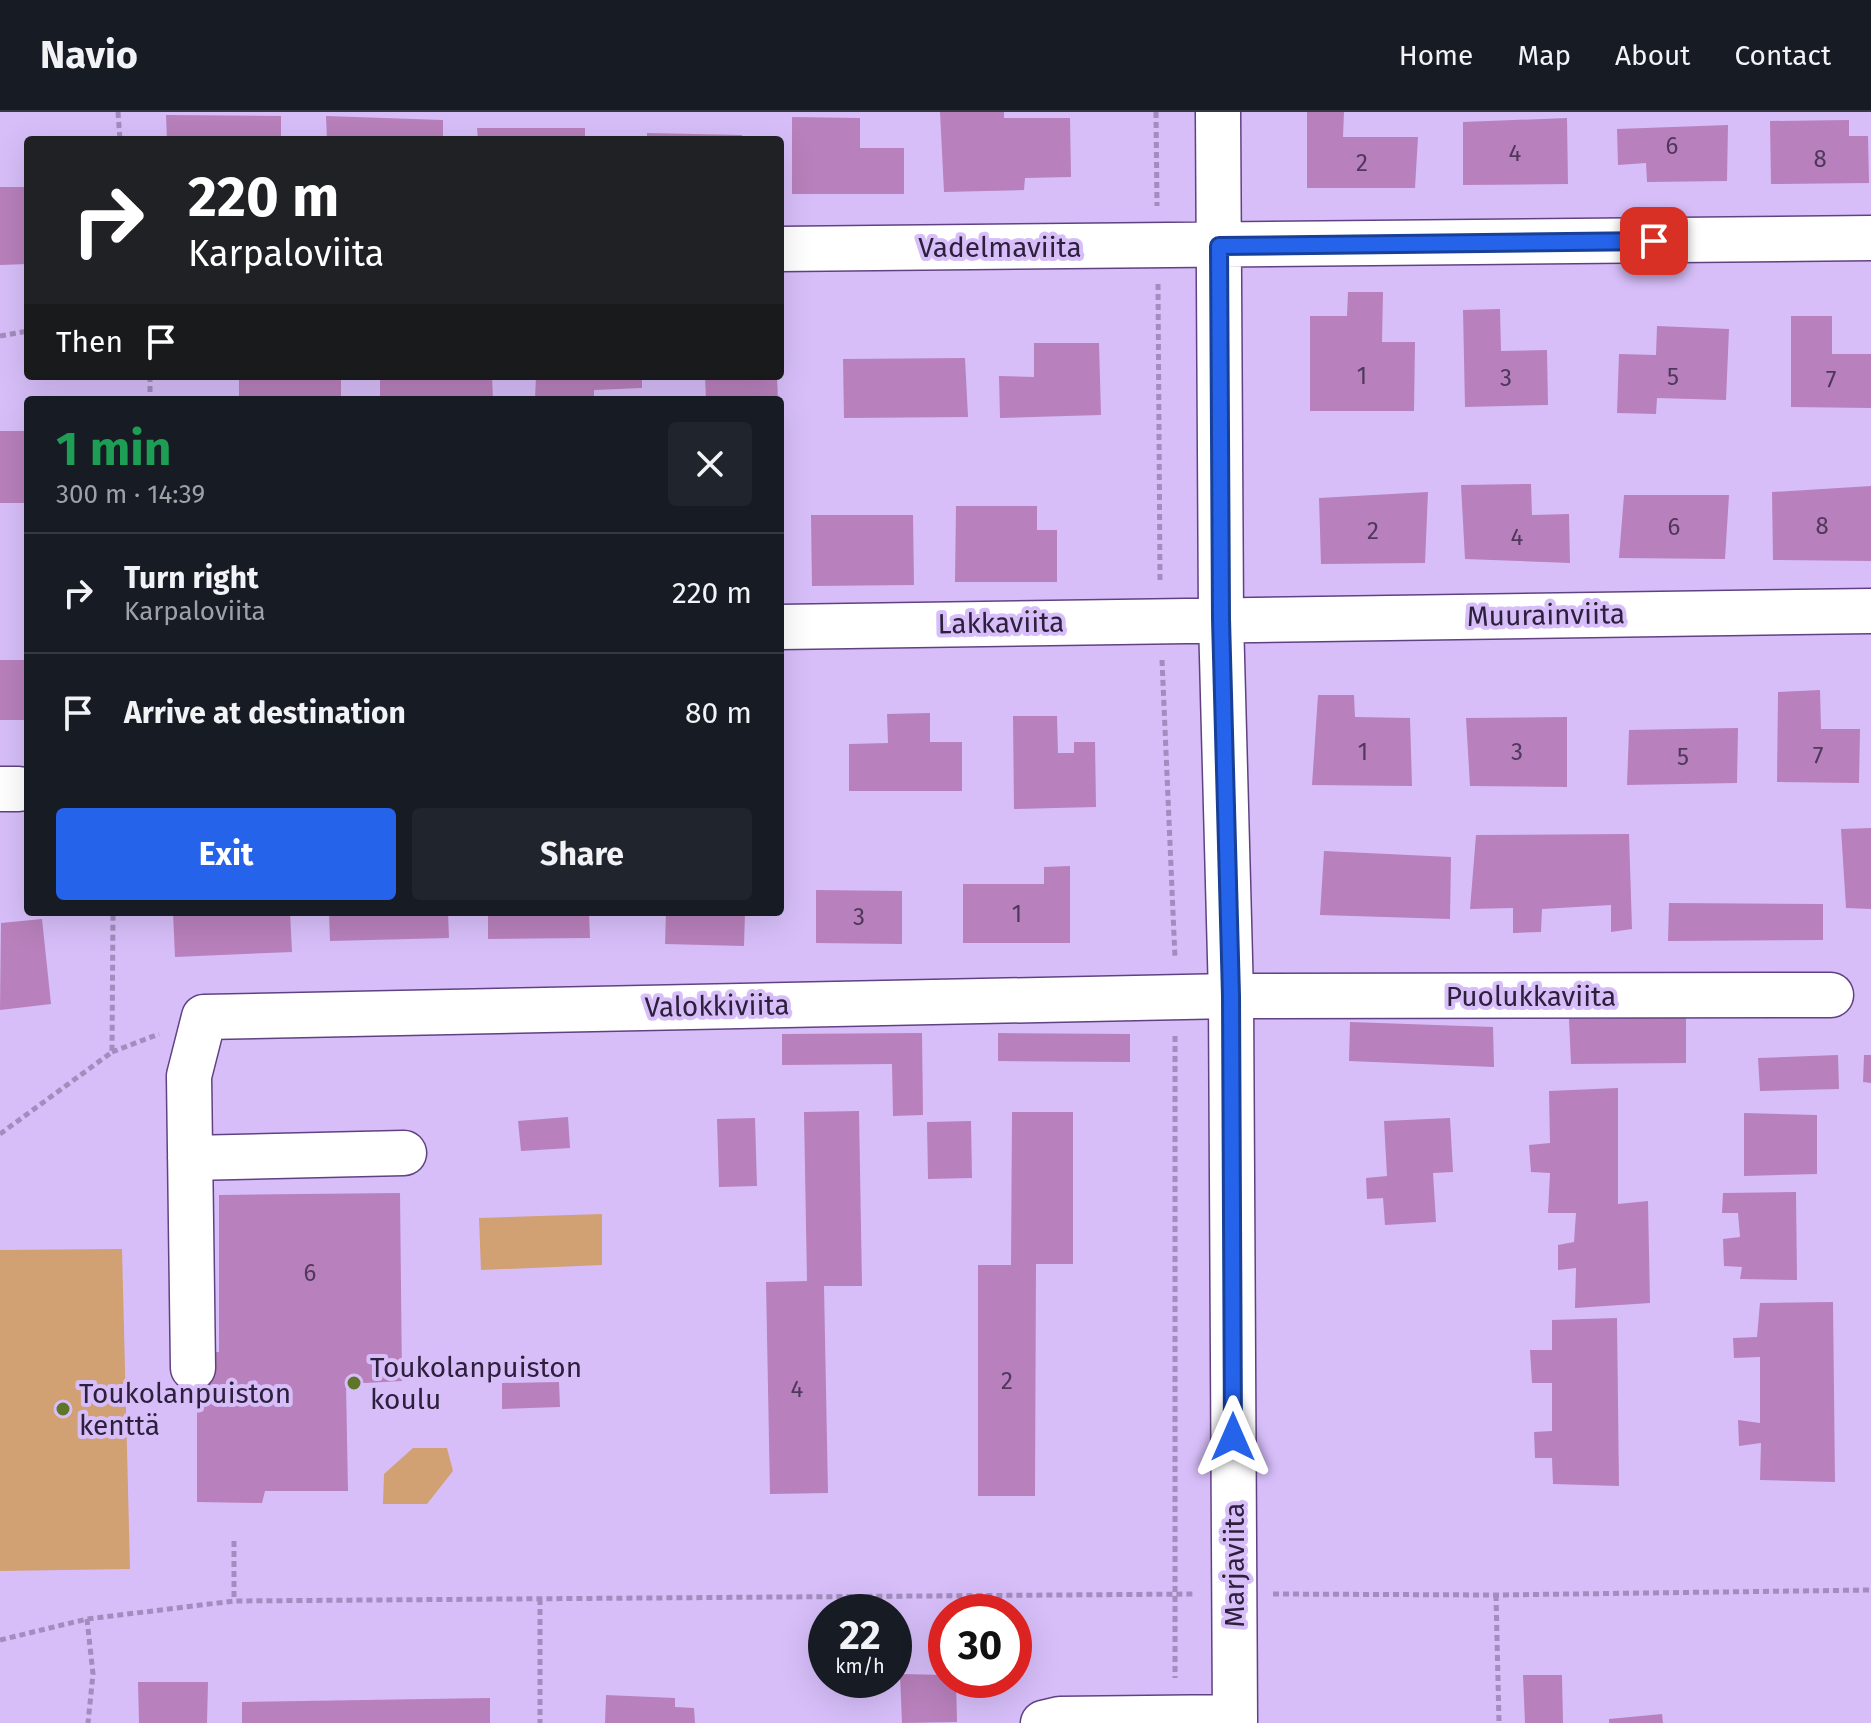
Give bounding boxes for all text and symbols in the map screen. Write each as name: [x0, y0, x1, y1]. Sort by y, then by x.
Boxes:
text: Navio: [40, 32, 138, 78]
text: Home: [1399, 39, 1473, 72]
text: Map: [1517, 39, 1571, 72]
text: About: [1615, 39, 1690, 72]
text: Contact: [1734, 39, 1831, 72]
house number: 6: [1666, 132, 1678, 160]
house number: 4: [1509, 139, 1522, 167]
house number: 8: [1813, 145, 1827, 173]
house number: 2: [1356, 149, 1368, 177]
text: 220 m: [188, 164, 339, 231]
icon: right: [56, 168, 160, 272]
pin: [1620, 207, 1688, 275]
icon: arrive: [1632, 219, 1676, 263]
street label: Vadelmaviita: [918, 231, 1082, 264]
text: Karpaloviita: [188, 232, 384, 276]
icon: arrive: [139, 320, 183, 364]
text: Then: [56, 324, 123, 360]
house number: 1: [1357, 362, 1367, 390]
house number: 5: [1667, 363, 1679, 391]
house number: 3: [1500, 364, 1512, 392]
house number: 7: [1826, 366, 1836, 394]
text: 1 min: [56, 420, 171, 478]
button: close: [668, 422, 752, 506]
text: 300 m · 14:39: [56, 479, 205, 510]
house number: 8: [1815, 512, 1829, 540]
house number: 6: [1668, 513, 1680, 541]
house number: 2: [1367, 517, 1379, 545]
house number: 4: [1511, 523, 1524, 551]
text: Turn right: [124, 560, 259, 596]
icon: right: [56, 571, 100, 615]
text: 220 m: [672, 575, 752, 611]
text: Karpaloviita: [124, 596, 266, 627]
street label: Muurainviita: [1467, 597, 1625, 633]
street label: Lakkaviita: [937, 605, 1065, 641]
icon: arrive: [56, 691, 100, 735]
text: Arrive at destination: [124, 695, 406, 731]
text: 80 m: [685, 695, 752, 731]
house number: 1: [1358, 738, 1368, 766]
house number: 3: [1511, 738, 1523, 766]
house number: 7: [1813, 742, 1823, 770]
house number: 5: [1677, 743, 1689, 771]
button: Exit: [56, 808, 396, 900]
button: Share: [412, 808, 752, 900]
house number: 1: [1012, 900, 1022, 928]
house number: 3: [853, 903, 865, 931]
street label: Puolukkaviita: [1446, 980, 1616, 1013]
street label: Valokkiviita: [644, 988, 790, 1024]
house number: 6: [304, 1259, 316, 1287]
place label: Toukolanpuiston koulu: [370, 1351, 582, 1416]
house number: 2: [1001, 1367, 1013, 1395]
marker: Toukolanpuiston koulu: [345, 1374, 363, 1392]
house number: 4: [791, 1375, 804, 1403]
place label: Toukolanpuiston kenttä: [79, 1377, 291, 1442]
position arrow: [1191, 1395, 1275, 1479]
marker: Toukolanpuiston kenttä: [54, 1400, 72, 1418]
street label: Marjaviita: [1218, 1503, 1251, 1627]
speed limit sign: 30: [928, 1594, 1032, 1698]
text: 22: [839, 1612, 881, 1660]
text: km/h: [835, 1654, 885, 1678]

